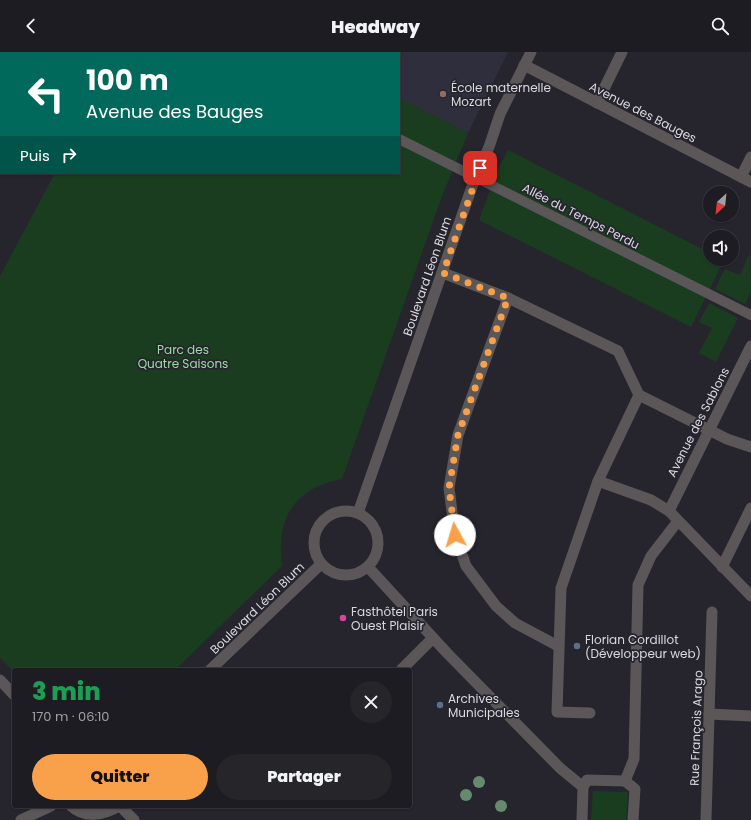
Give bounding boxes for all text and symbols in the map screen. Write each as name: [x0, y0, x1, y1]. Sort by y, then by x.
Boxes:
text: Headway: [331, 14, 420, 39]
icon: back: [20, 15, 42, 37]
icon: search: [709, 15, 731, 37]
text: 100 m: [86, 61, 169, 100]
icon: left: [20, 68, 72, 120]
street label: Avenue des Bauges: [586, 78, 700, 146]
place label: École maternelle Mozart: [451, 79, 551, 110]
marker: École maternelle Mozart: [438, 89, 448, 99]
text: Avenue des Bauges: [86, 99, 263, 124]
icon: right: [58, 144, 80, 166]
text: Puis: [20, 145, 50, 166]
pin: [463, 151, 497, 185]
icon: arrive: [469, 157, 491, 179]
street label: Allée du Temps Perdu: [519, 179, 643, 253]
north arrow: [703, 186, 739, 222]
map controls: [703, 186, 739, 266]
street label: Boulevard Léon Blum: [399, 214, 455, 338]
button: sound: [703, 230, 739, 266]
park label: Parc des Quatre Saisons: [138, 341, 228, 372]
street label: Avenue des Sablons: [663, 364, 733, 480]
position arrow: [434, 514, 476, 556]
street label: Boulevard Léon Blum: [206, 558, 308, 658]
place label: Fasthôtel Paris Ouest Plaisir: [351, 603, 438, 634]
marker: Fasthôtel Paris Ouest Plaisir: [338, 613, 348, 623]
place label: Florian Cordillot (Développeur web): [585, 631, 701, 662]
marker: Florian Cordillot (Développeur web): [572, 641, 582, 651]
street label: Rue François Arago: [685, 670, 707, 786]
text: 3 min: [32, 675, 101, 708]
button: close: [350, 681, 392, 723]
place label: Archives Municipales: [448, 690, 520, 721]
marker: Archives Municipales: [435, 700, 445, 710]
text: 170 m · 06:10: [32, 707, 110, 726]
button: Quitter: [32, 754, 208, 800]
button: Partager: [216, 754, 392, 800]

